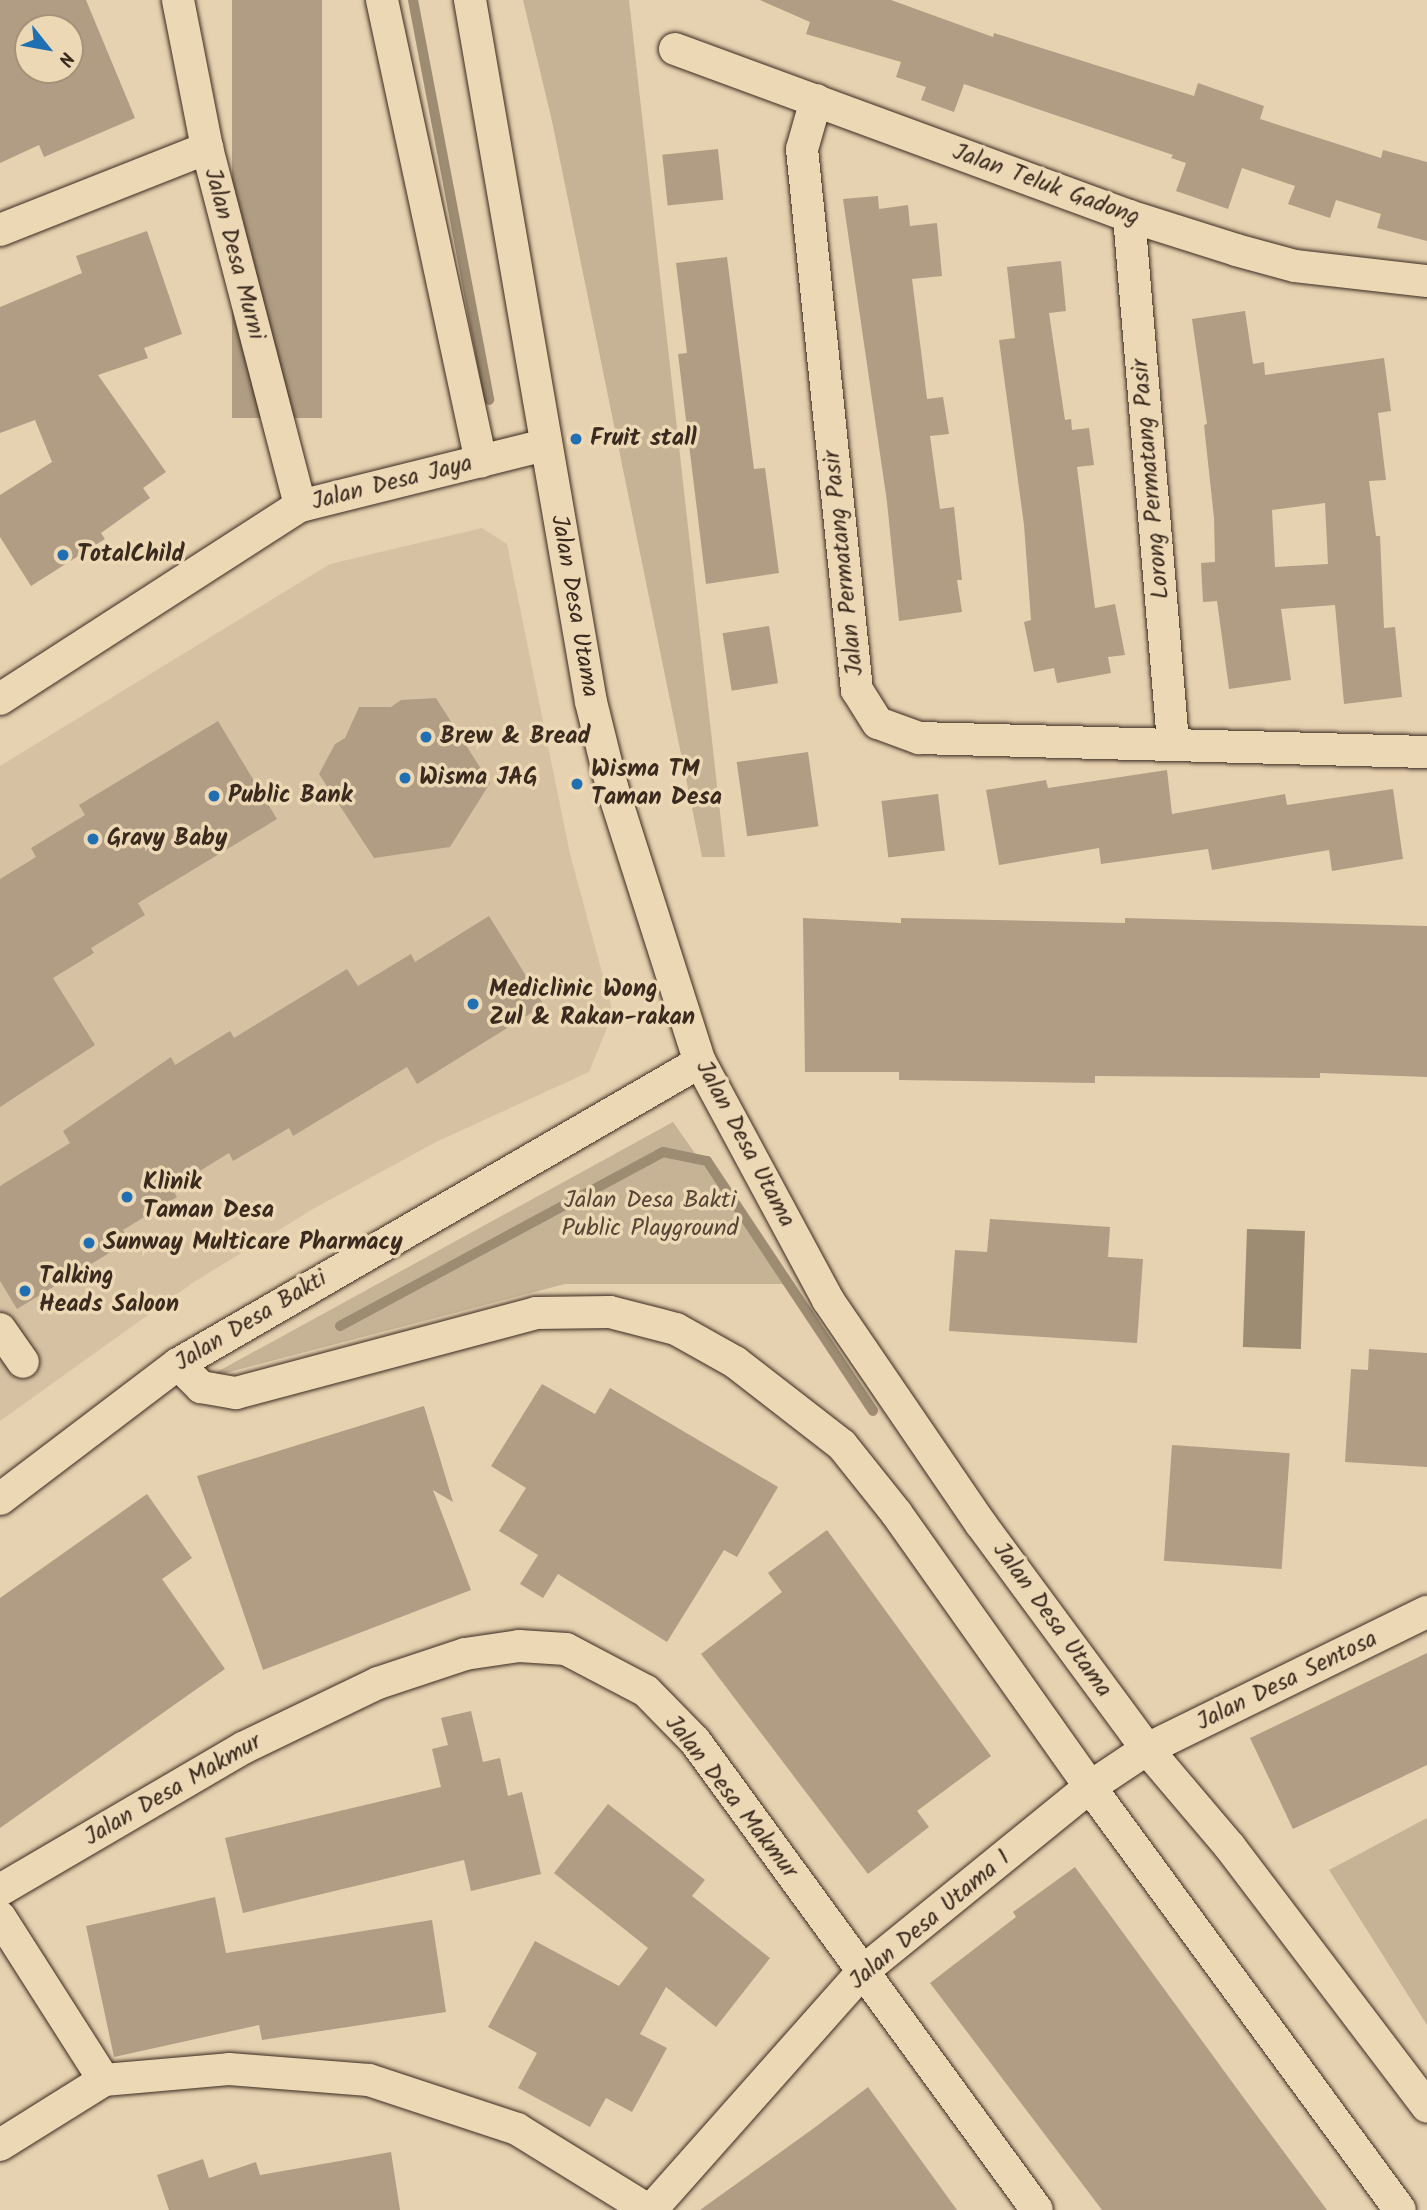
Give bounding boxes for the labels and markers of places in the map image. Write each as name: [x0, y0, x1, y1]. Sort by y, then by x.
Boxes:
place label: Fruit stall: [590, 425, 697, 453]
marker: Fruit stall: [568, 431, 584, 447]
place label: TotalChild: [77, 541, 184, 569]
marker: TotalChild: [55, 547, 71, 563]
place label: Brew & Bread: [440, 723, 590, 751]
marker: Brew & Bread: [418, 729, 434, 745]
place label: Wisma TM Taman Desa: [591, 756, 722, 812]
place label: Wisma JAG: [419, 764, 538, 792]
marker: Wisma JAG: [397, 770, 413, 786]
marker: Wisma TM Taman Desa: [569, 776, 585, 792]
place label: Public Bank: [228, 782, 352, 810]
marker: Public Bank: [206, 788, 222, 804]
place label: Gravy Baby: [107, 825, 227, 853]
marker: Gravy Baby: [85, 831, 101, 847]
place label: Mediclinic Wong Zul & Rakan-rakan: [489, 976, 695, 1032]
marker: Mediclinic Wong Zul & Rakan-rakan: [463, 994, 483, 1014]
place label: Klinik Taman Desa: [143, 1169, 274, 1225]
marker: Klinik Taman Desa: [117, 1187, 137, 1207]
place label: Sunway Multicare Pharmacy: [103, 1229, 403, 1257]
marker: Sunway Multicare Pharmacy: [81, 1235, 97, 1251]
place label: Talking Heads Saloon: [39, 1263, 179, 1319]
marker: Talking Heads Saloon: [17, 1283, 33, 1299]

